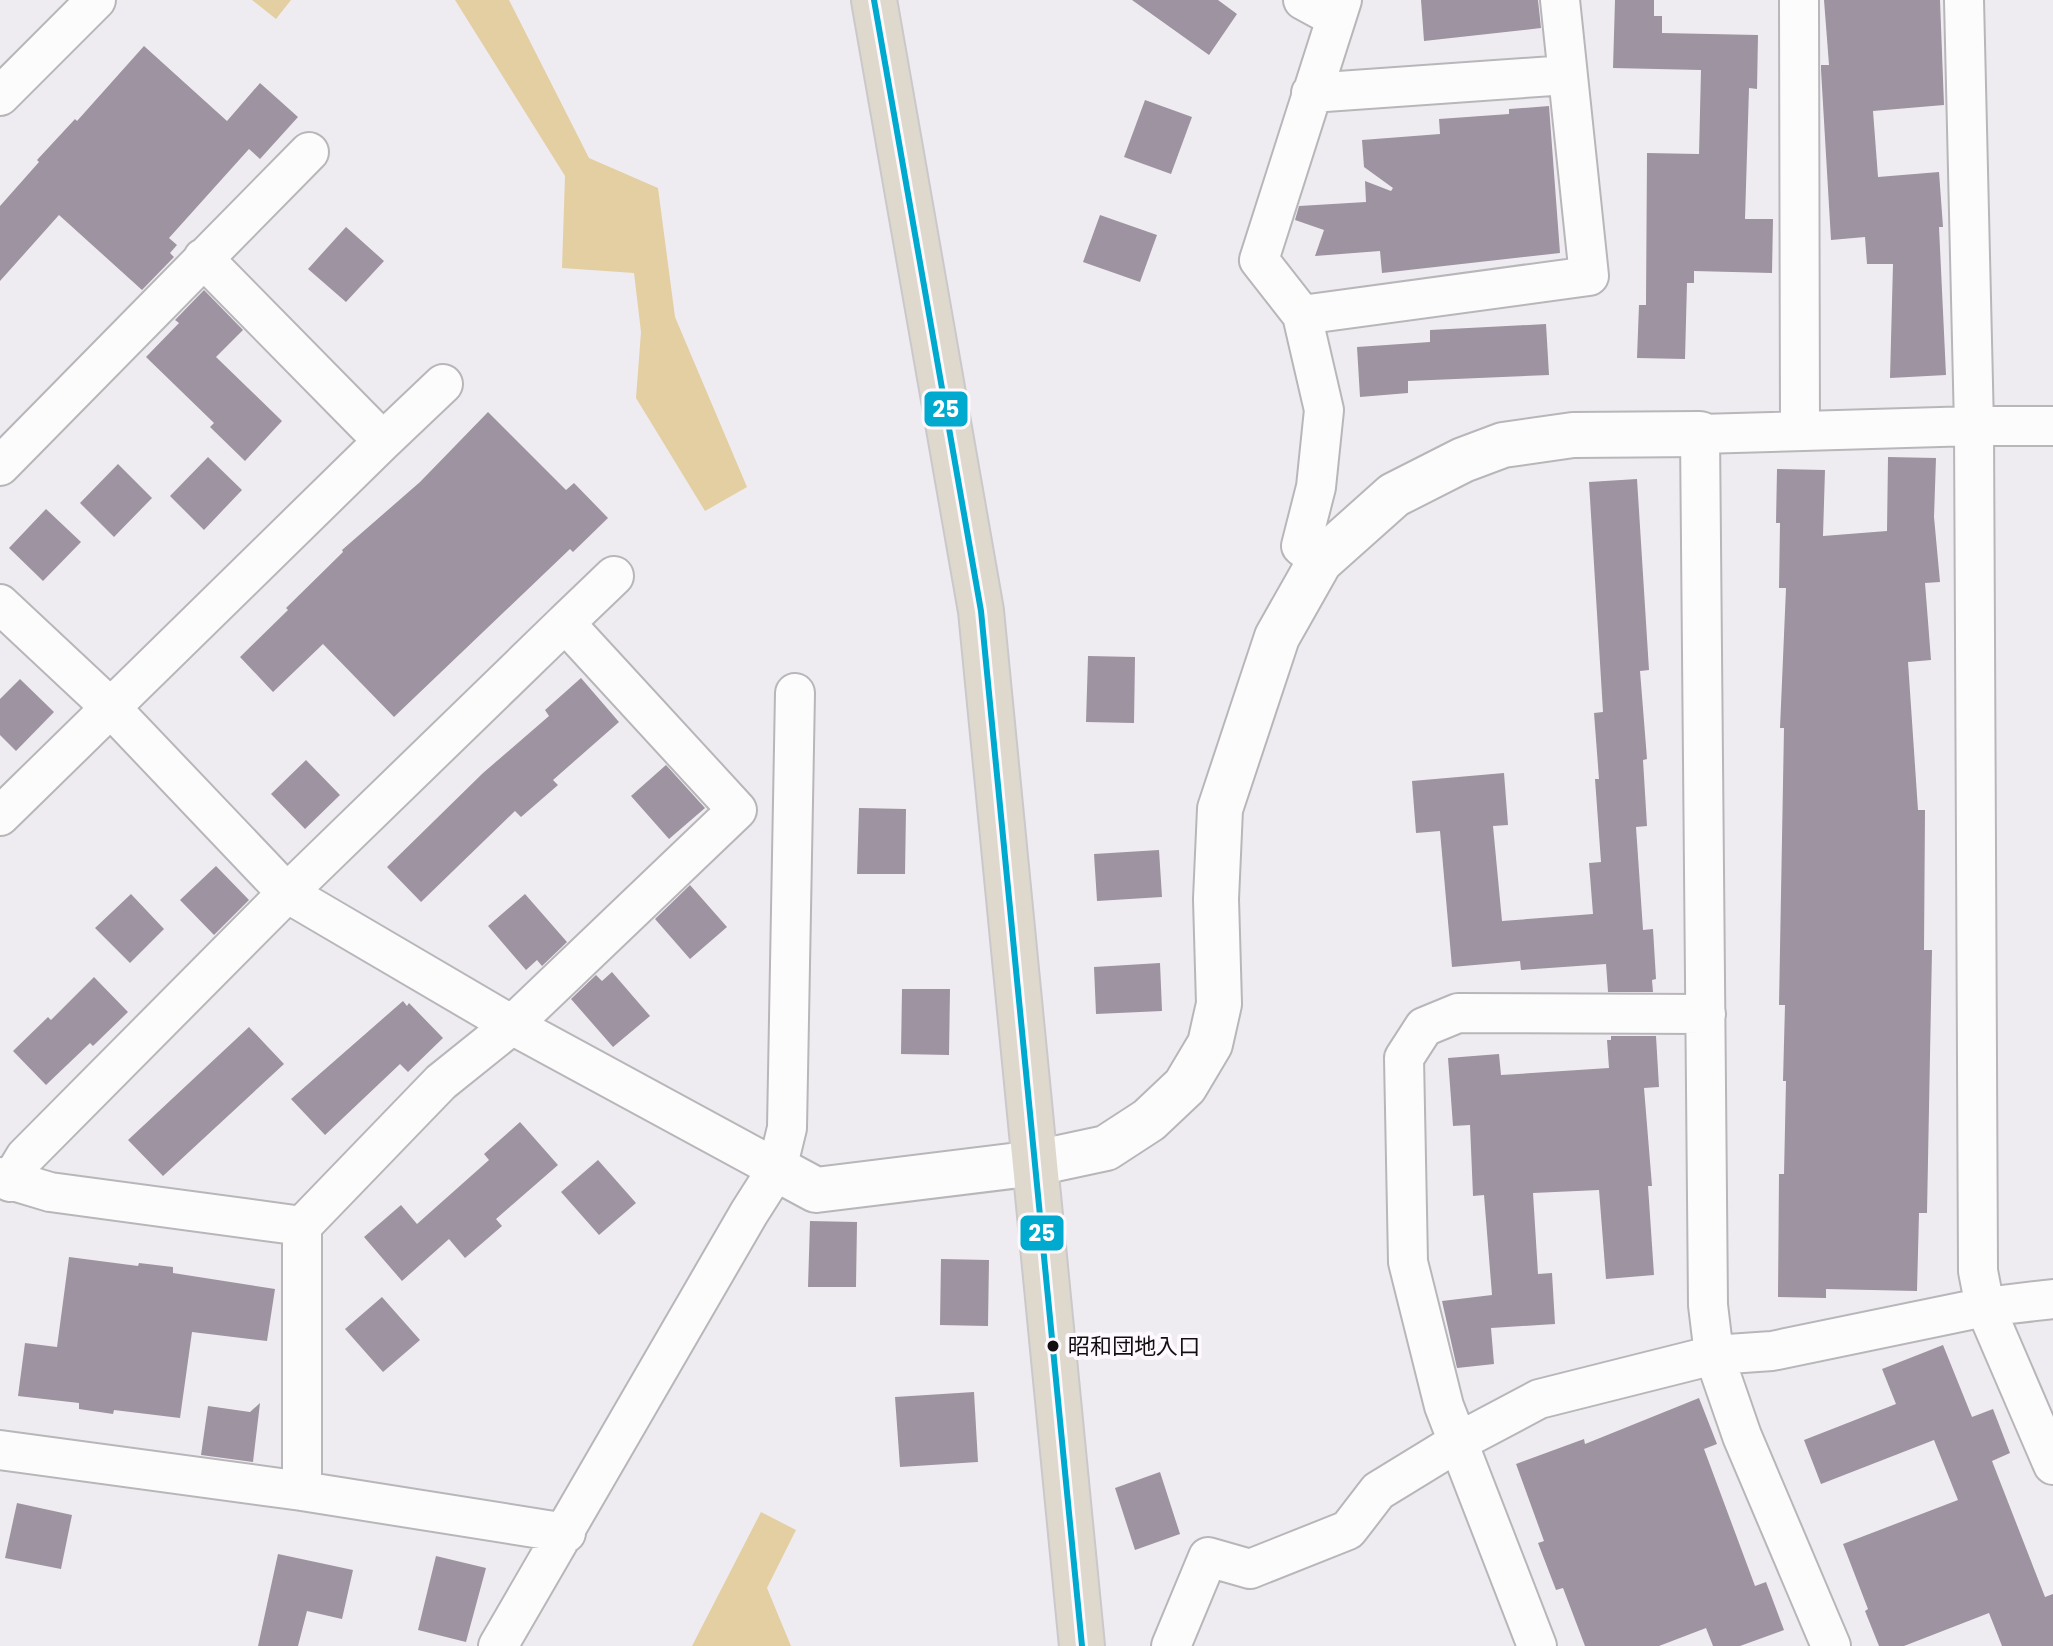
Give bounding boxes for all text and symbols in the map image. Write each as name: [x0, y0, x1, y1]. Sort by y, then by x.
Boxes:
line badge: 25: [923, 390, 969, 428]
text: 25: [933, 394, 959, 425]
line badge: 25: [1019, 1214, 1065, 1252]
text: 25: [1029, 1218, 1055, 1249]
place label: 昭和団地入口: [1068, 1331, 1200, 1362]
marker: 昭和団地入口: [1045, 1338, 1061, 1354]

